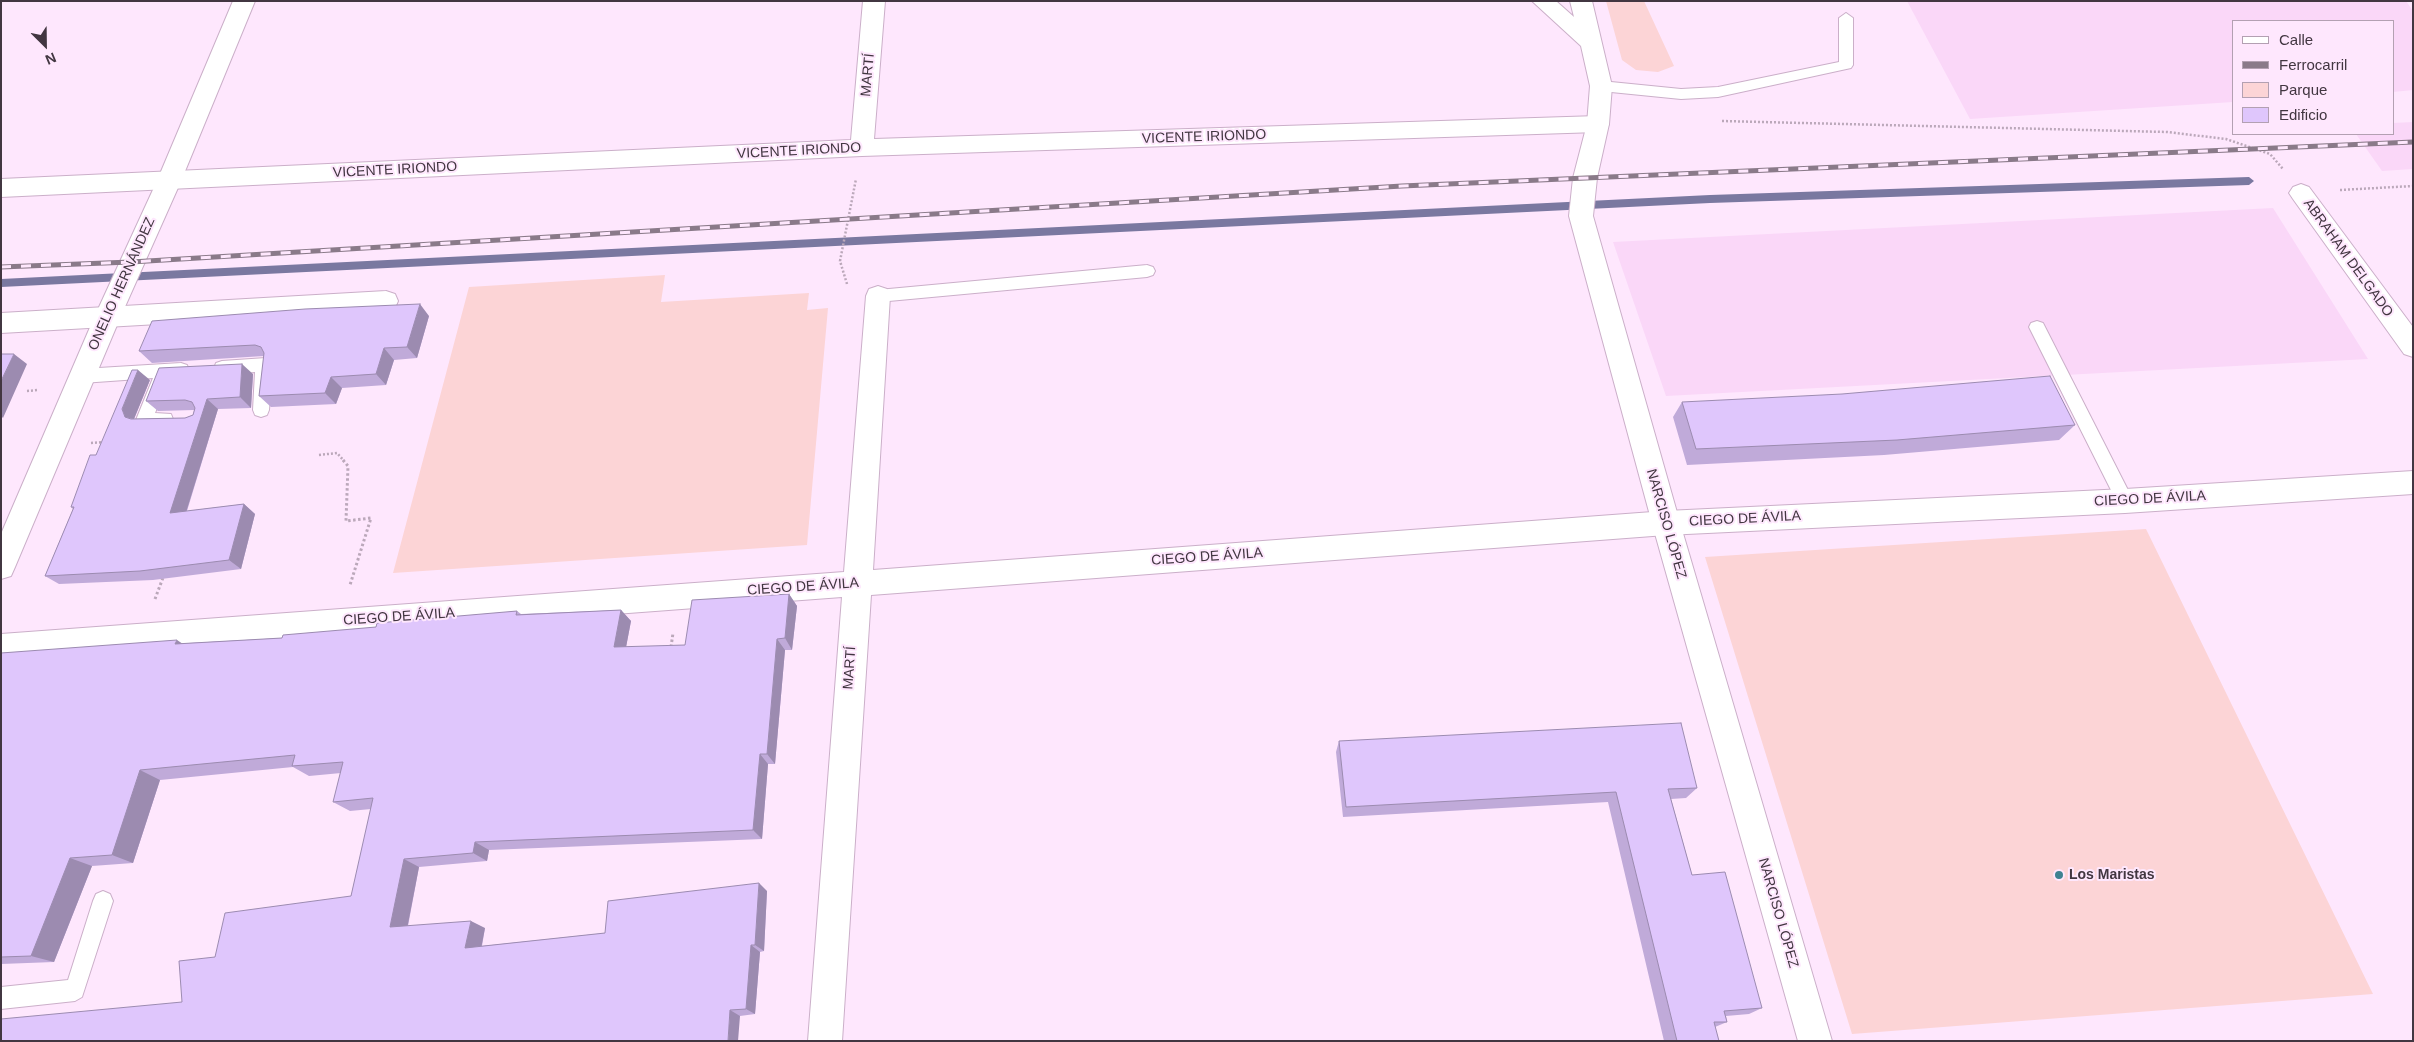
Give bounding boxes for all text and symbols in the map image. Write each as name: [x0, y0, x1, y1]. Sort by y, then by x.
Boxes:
north arrow: [20, 20, 70, 70]
legend: [2232, 20, 2394, 135]
text: Calle: [2279, 31, 2313, 48]
text: N: [43, 49, 59, 68]
street label: MARTÍ: [858, 53, 878, 97]
text: Ferrocarril: [2279, 56, 2347, 73]
text: Parque: [2279, 81, 2327, 98]
text: Edificio: [2279, 106, 2327, 123]
street label: VICENTE IRIONDO: [1142, 126, 1266, 148]
street label: VICENTE IRIONDO: [736, 139, 862, 163]
street label: VICENTE IRIONDO: [332, 158, 458, 182]
street label: ABRAHAM DELGADO: [2300, 196, 2396, 320]
street label: ONELIO HERNÁNDEZ: [85, 215, 159, 353]
street label: NARCISO LÓPEZ: [1642, 467, 1690, 581]
street label: CIEGO DE ÁVILA: [2094, 488, 2206, 510]
street label: CIEGO DE ÁVILA: [1689, 508, 1801, 530]
street label: CIEGO DE ÁVILA: [1151, 545, 1263, 569]
street label: CIEGO DE ÁVILA: [747, 575, 859, 599]
street label: CIEGO DE ÁVILA: [343, 605, 455, 629]
street label: MARTÍ: [840, 646, 860, 690]
street label: NARCISO LÓPEZ: [1754, 856, 1802, 970]
place label: Los Maristas: [2069, 867, 2155, 883]
marker: Los Maristas: [2053, 869, 2065, 881]

